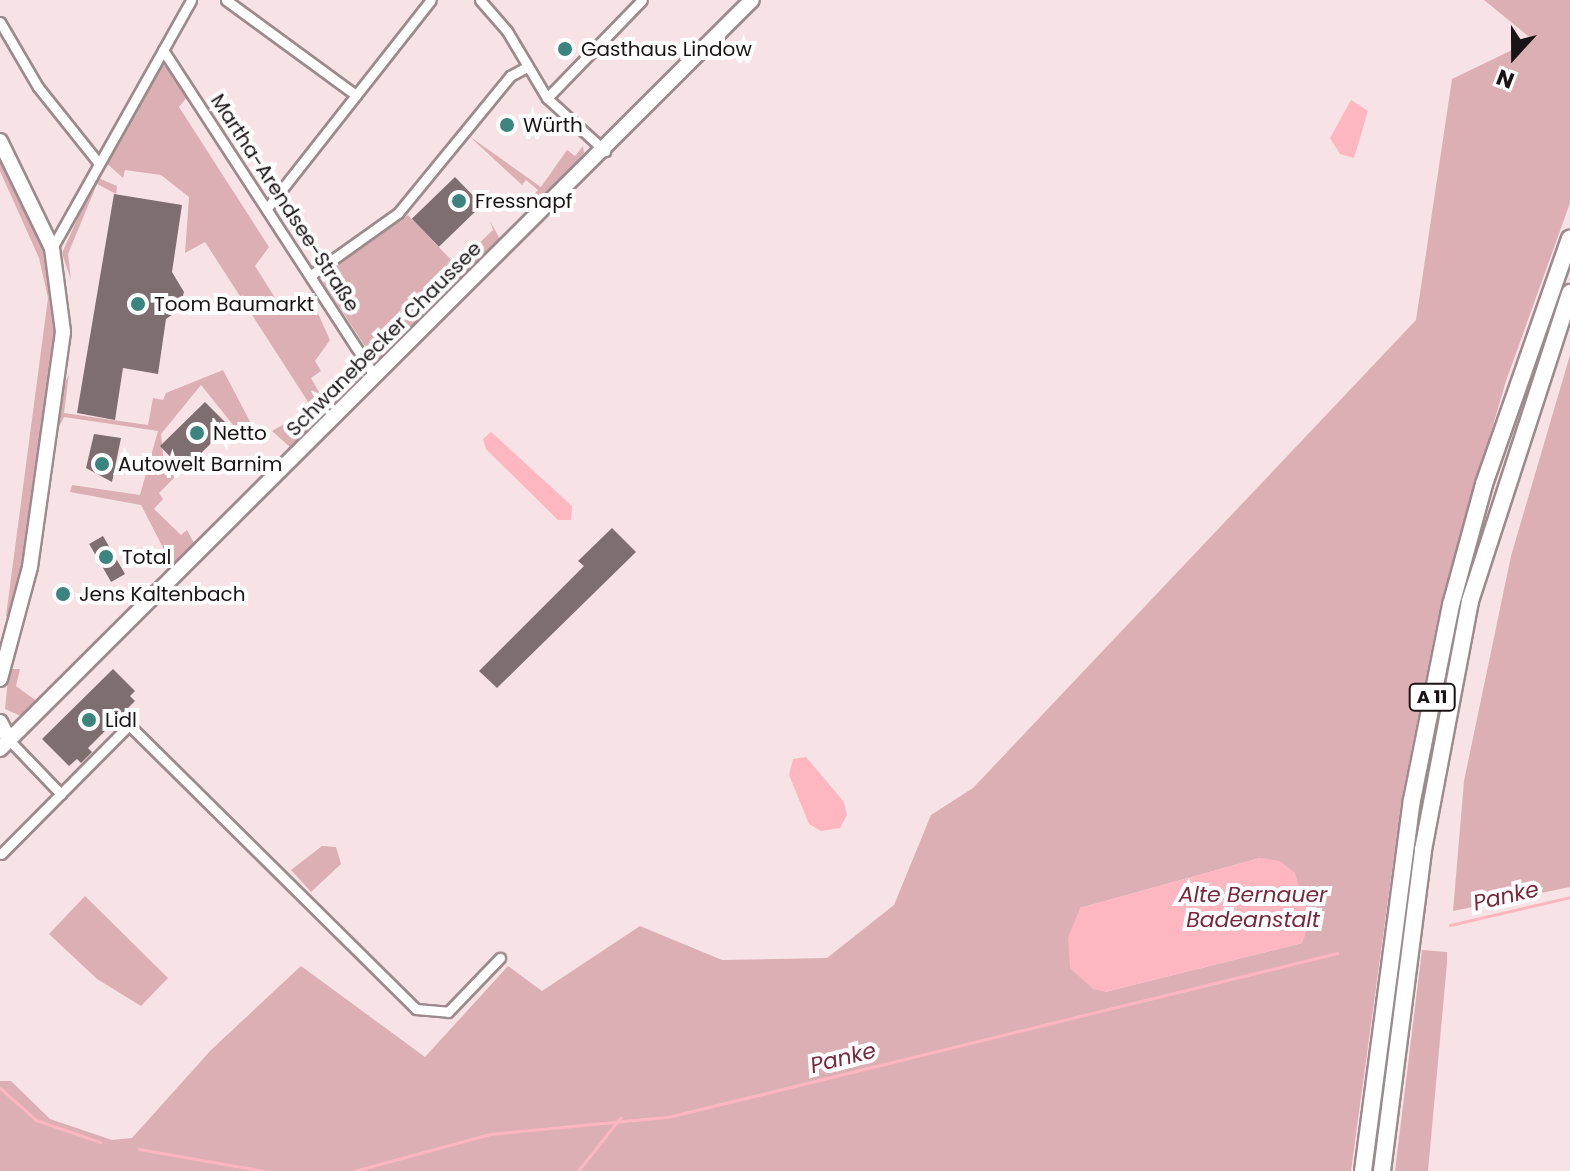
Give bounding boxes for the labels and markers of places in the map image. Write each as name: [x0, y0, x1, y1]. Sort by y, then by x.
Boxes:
place label: Gasthaus Lindow: [581, 37, 752, 61]
marker: Gasthaus Lindow: [556, 40, 574, 58]
place label: Würth: [523, 113, 583, 137]
marker: Würth: [498, 116, 516, 134]
place label: Fressnapf: [475, 189, 572, 213]
marker: Fressnapf: [450, 192, 468, 210]
place label: Toom Baumarkt: [154, 292, 314, 316]
marker: Toom Baumarkt: [129, 295, 147, 313]
place label: Netto: [213, 421, 267, 445]
marker: Netto: [188, 424, 206, 442]
place label: Autowelt Barnim: [118, 452, 282, 476]
marker: Autowelt Barnim: [93, 455, 111, 473]
place label: Total: [122, 545, 171, 569]
marker: Total: [97, 548, 115, 566]
place label: Jens Kaltenbach: [79, 582, 245, 606]
marker: Jens Kaltenbach: [54, 585, 72, 603]
place label: Lidl: [105, 708, 137, 732]
marker: Lidl: [80, 711, 98, 729]

